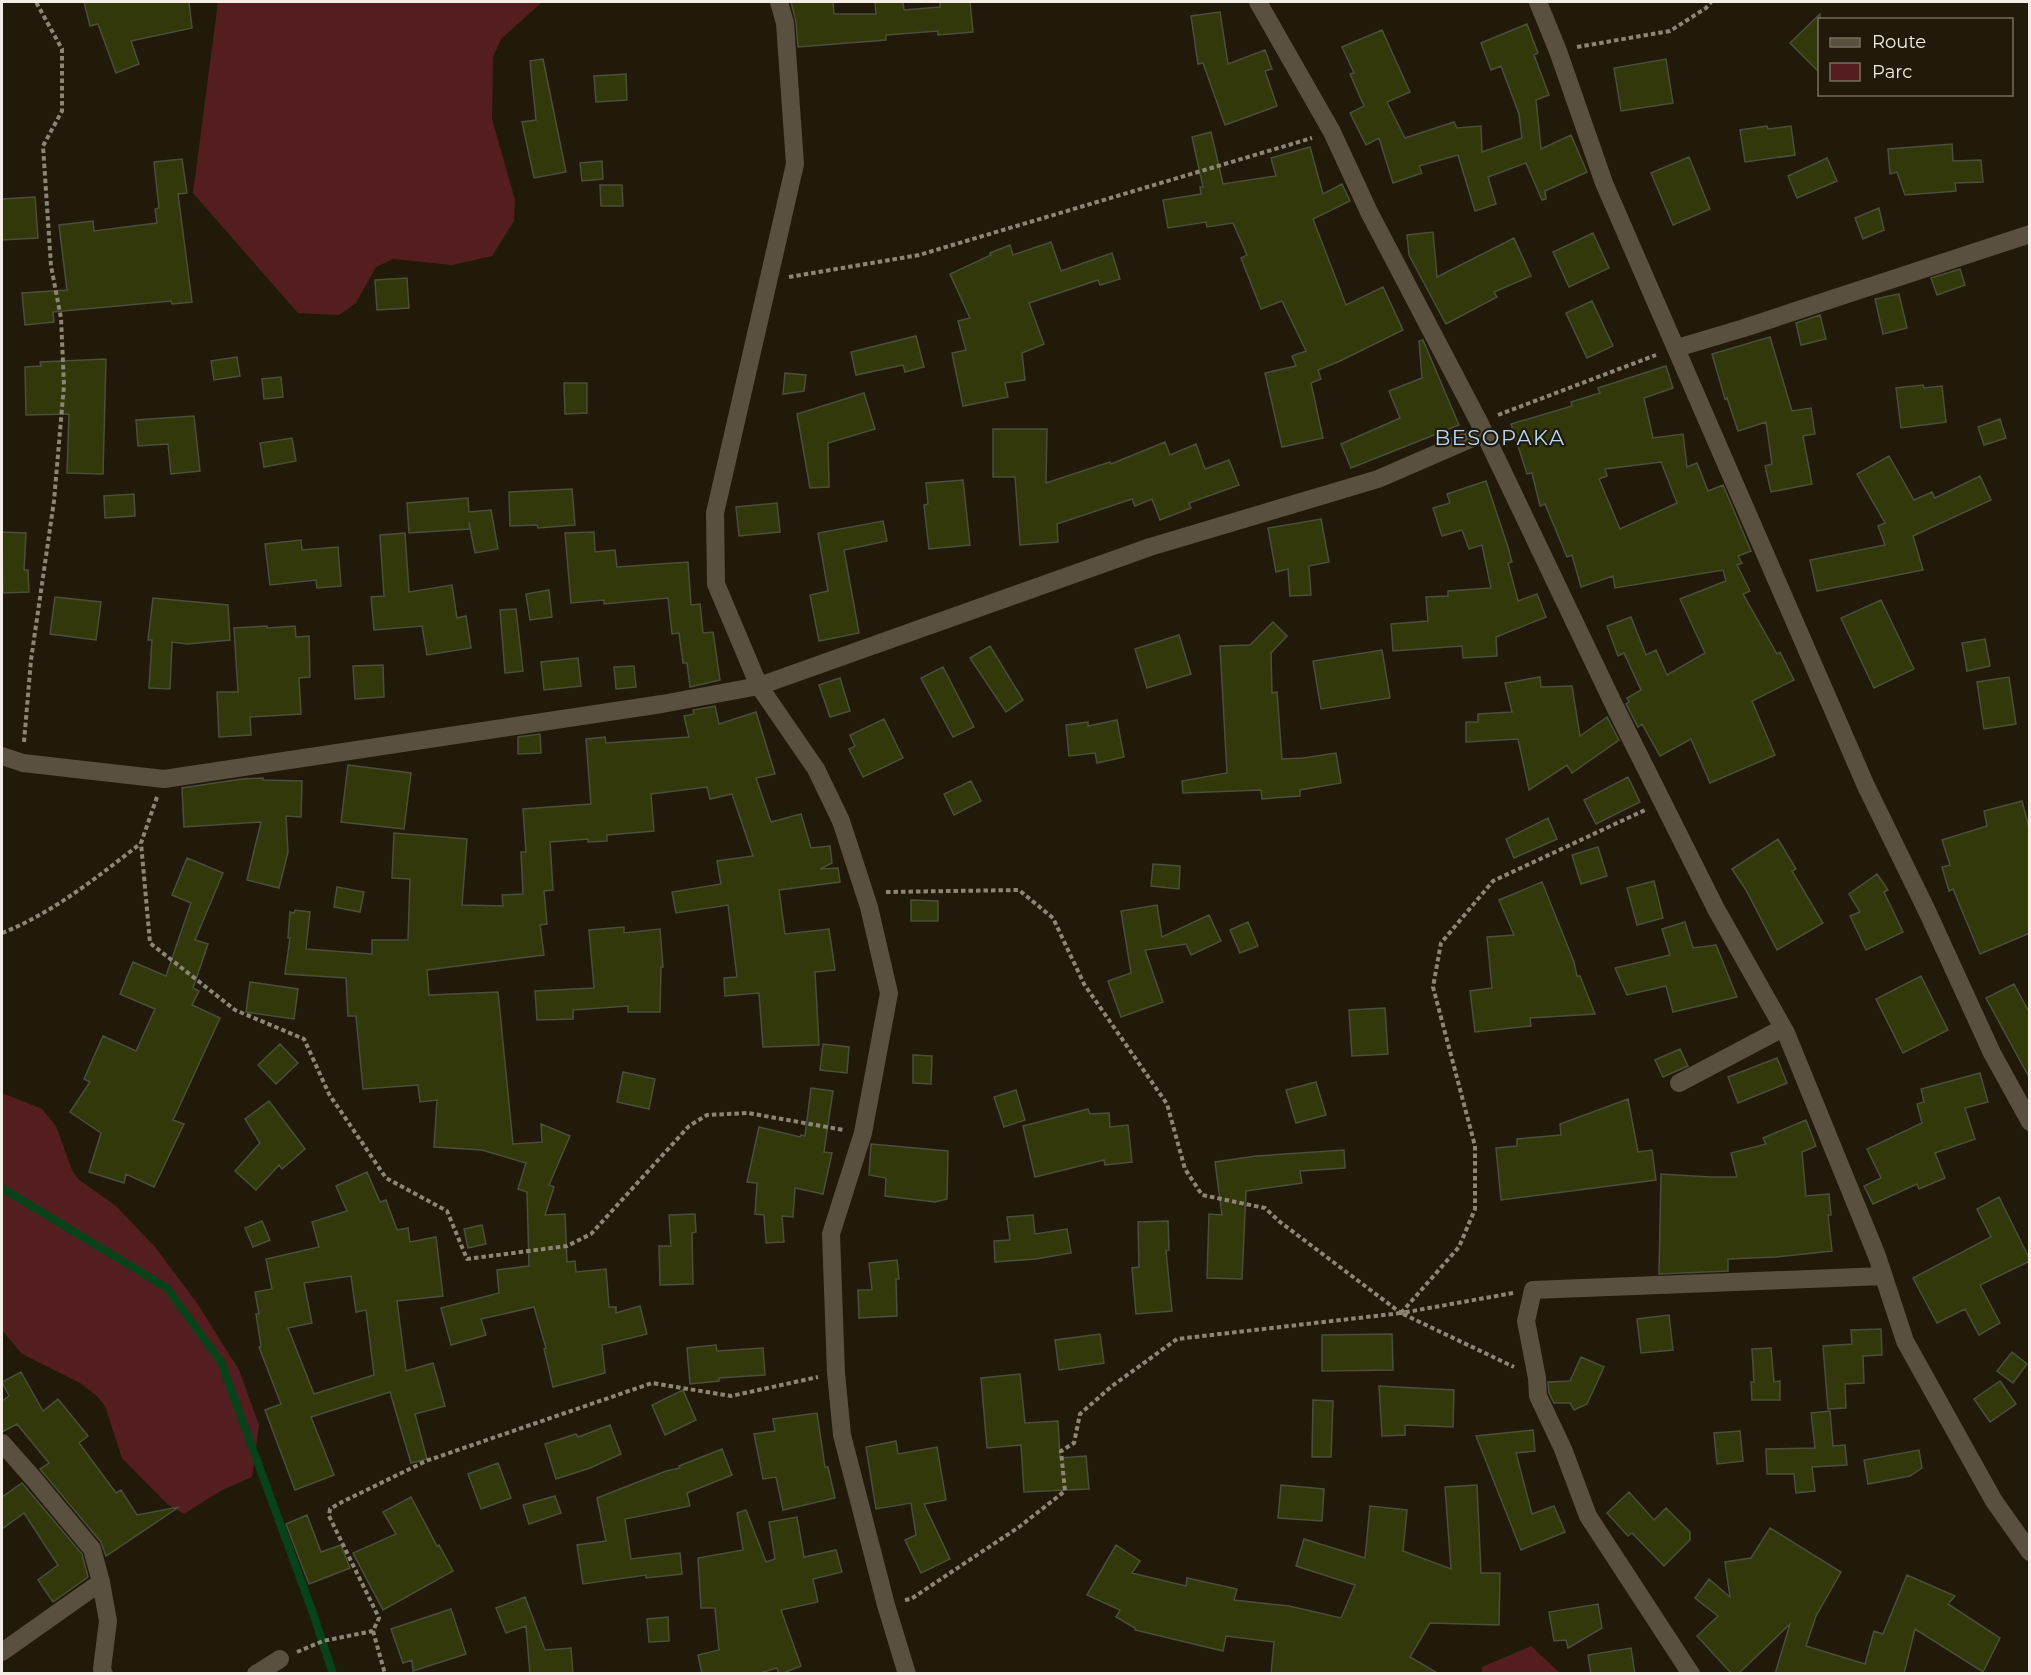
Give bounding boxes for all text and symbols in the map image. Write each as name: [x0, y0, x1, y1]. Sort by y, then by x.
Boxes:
legend: [1818, 18, 2013, 96]
text: Route: [1872, 31, 1926, 53]
text: Parc: [1872, 61, 1912, 83]
district label: BESOPAKA: [1434, 425, 1566, 450]

